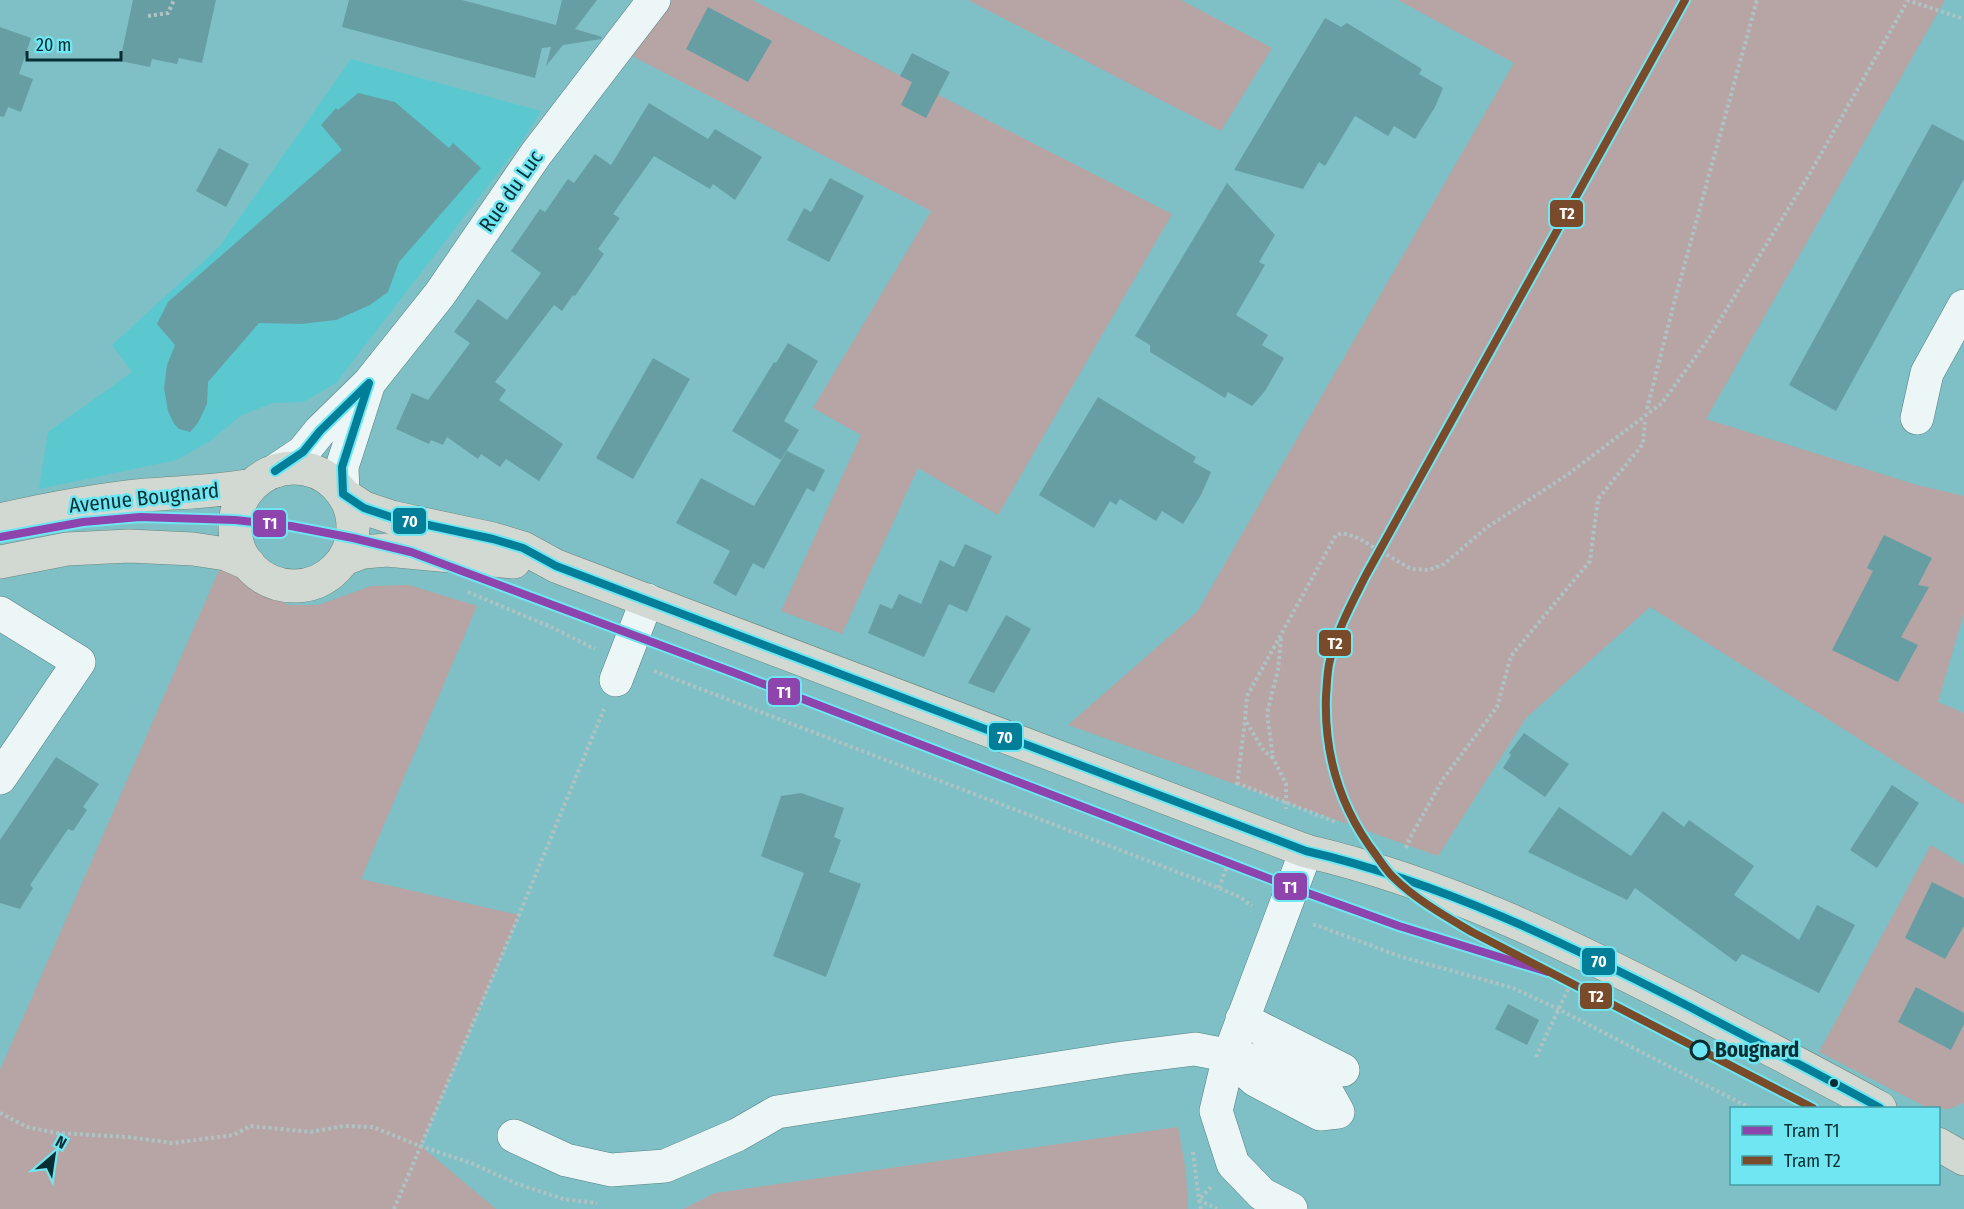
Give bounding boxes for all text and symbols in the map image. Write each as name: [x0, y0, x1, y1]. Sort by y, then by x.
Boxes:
scale bar: [27, 24, 122, 62]
text: 20 m: [36, 34, 71, 56]
street label: Rue du Luc: [473, 145, 549, 237]
line badge: T2: [1549, 199, 1584, 228]
text: T2: [1559, 204, 1575, 223]
street label: Avenue Bougnard: [68, 477, 220, 519]
line badge: 70: [392, 507, 427, 535]
line badge: T1: [252, 509, 287, 538]
text: 70: [402, 512, 418, 531]
text: T1: [263, 514, 277, 533]
line badge: T2: [1318, 629, 1352, 657]
text: T2: [1327, 634, 1343, 653]
line badge: T1: [767, 677, 801, 706]
text: T1: [777, 683, 791, 702]
line badge: 70: [988, 722, 1023, 751]
text: 70: [997, 728, 1013, 747]
line badge: T1: [1273, 872, 1308, 901]
text: T1: [1283, 878, 1297, 897]
line badge: 70: [1581, 947, 1616, 976]
text: 70: [1591, 952, 1607, 971]
line badge: T2: [1579, 982, 1613, 1010]
text: T2: [1588, 987, 1604, 1006]
place label: Bougnard: [1715, 1037, 1799, 1063]
marker: Bougnard: [1690, 1040, 1710, 1060]
unlabelled marker: [1828, 1077, 1840, 1089]
legend: [1730, 1107, 1940, 1185]
text: Tram T1: [1784, 1120, 1839, 1142]
north arrow: [24, 1125, 84, 1185]
text: N: [52, 1132, 70, 1153]
text: Tram T2: [1784, 1150, 1841, 1172]

